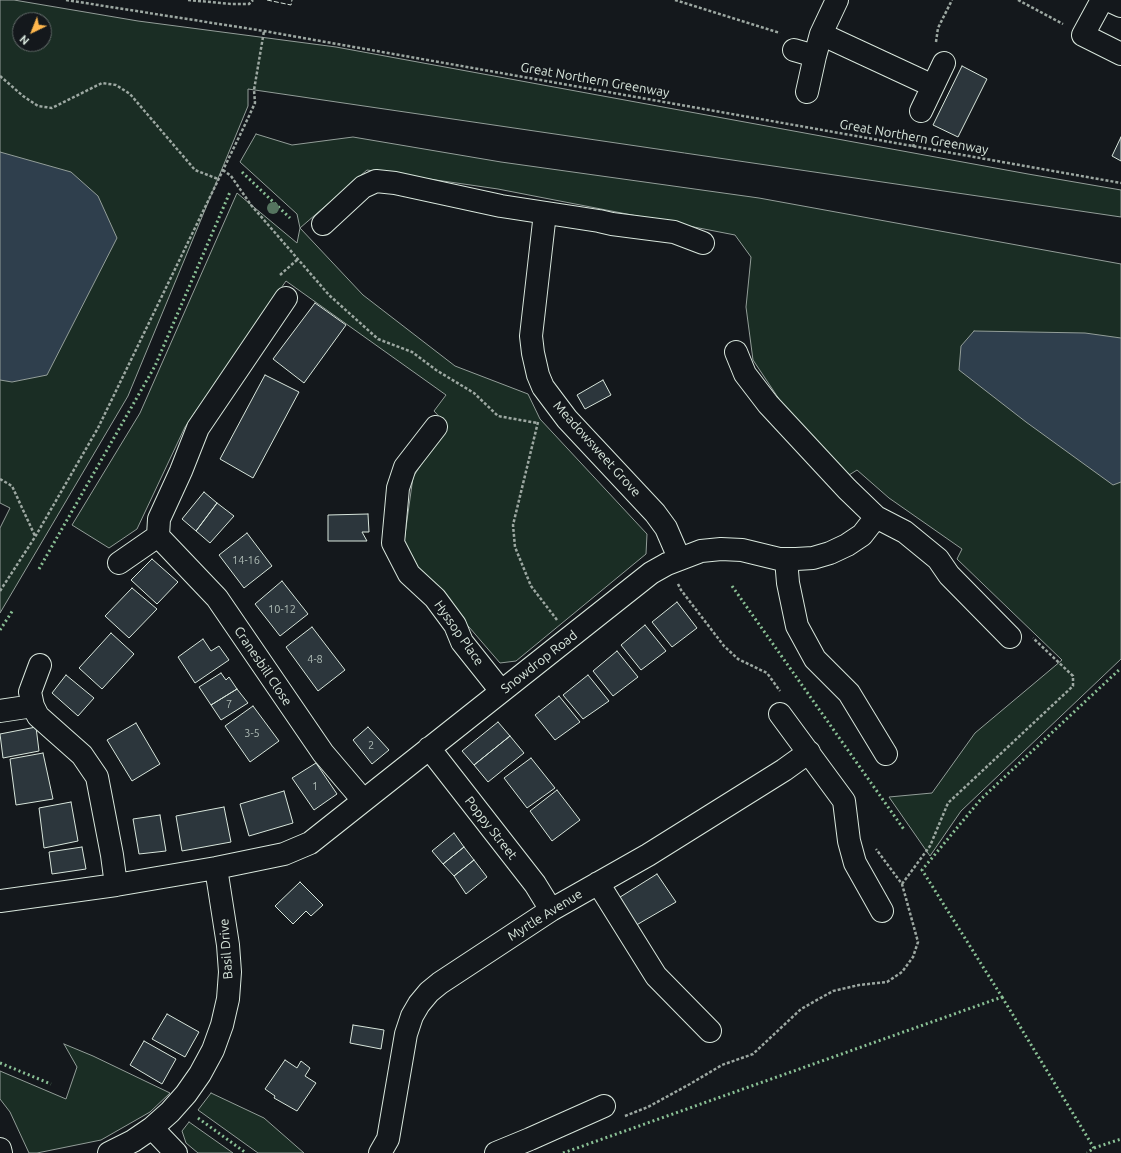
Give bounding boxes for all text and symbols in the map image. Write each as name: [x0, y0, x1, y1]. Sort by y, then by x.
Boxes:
north arrow: [12, 12, 52, 52]
text: N: [17, 33, 32, 47]
street label: Great Northern Greenway: [519, 59, 671, 101]
street label: Great Northern Greenway: [838, 116, 990, 158]
street label: Meadowsweet Grove: [550, 398, 644, 500]
house number: 14-16: [232, 553, 260, 567]
street label: Hyssop Place: [431, 597, 487, 669]
house number: 10-12: [268, 602, 296, 616]
street label: Cranesbill Close: [231, 623, 295, 709]
street label: Snowdrop Road: [498, 627, 580, 697]
house number: 4-8: [307, 652, 323, 666]
house number: 7: [226, 697, 232, 711]
house number: 3-5: [244, 726, 260, 740]
house number: 2: [368, 738, 374, 752]
house number: 1: [312, 779, 318, 793]
street label: Poppy Street: [461, 793, 521, 863]
street label: Myrtle Avenue: [505, 886, 585, 944]
street label: Basil Drive: [216, 918, 236, 980]

